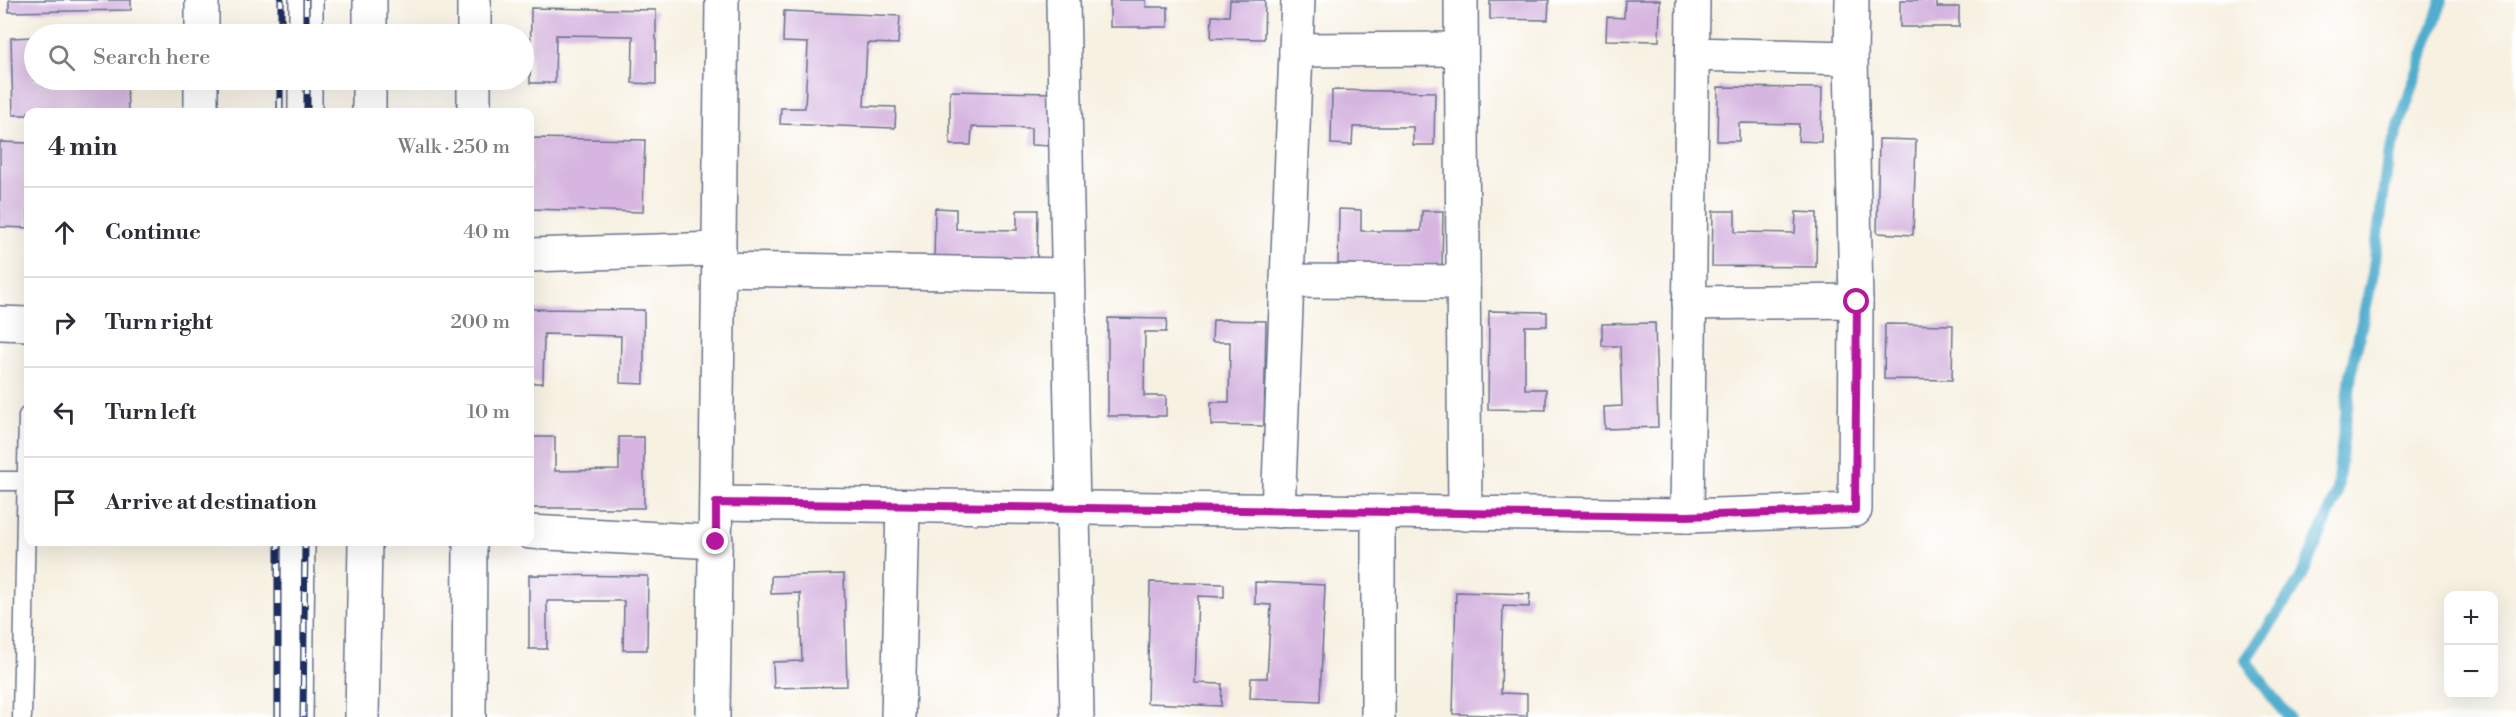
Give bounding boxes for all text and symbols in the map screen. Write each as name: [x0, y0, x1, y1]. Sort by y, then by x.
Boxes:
search box: [24, 24, 534, 90]
icon: search: [45, 41, 78, 74]
text: Search here: [93, 44, 210, 71]
text: 4 min: [48, 131, 118, 163]
text: Walk · 250 m: [398, 135, 510, 160]
icon: ahead: [48, 216, 81, 249]
text: Continue: [105, 219, 201, 246]
text: 40 m: [463, 220, 510, 245]
route start: [1843, 288, 1869, 314]
icon: right: [48, 306, 81, 339]
text: Turn right: [105, 309, 213, 336]
text: 200 m: [450, 310, 510, 335]
icon: left: [48, 396, 81, 429]
text: Turn left: [105, 399, 196, 426]
text: 10 m: [467, 400, 510, 425]
icon: arrive: [48, 486, 81, 519]
text: Arrive at destination: [105, 489, 317, 516]
route end: [702, 528, 728, 554]
map controls: [2444, 591, 2498, 699]
button: +: [2444, 591, 2498, 645]
button: −: [2444, 645, 2498, 699]

